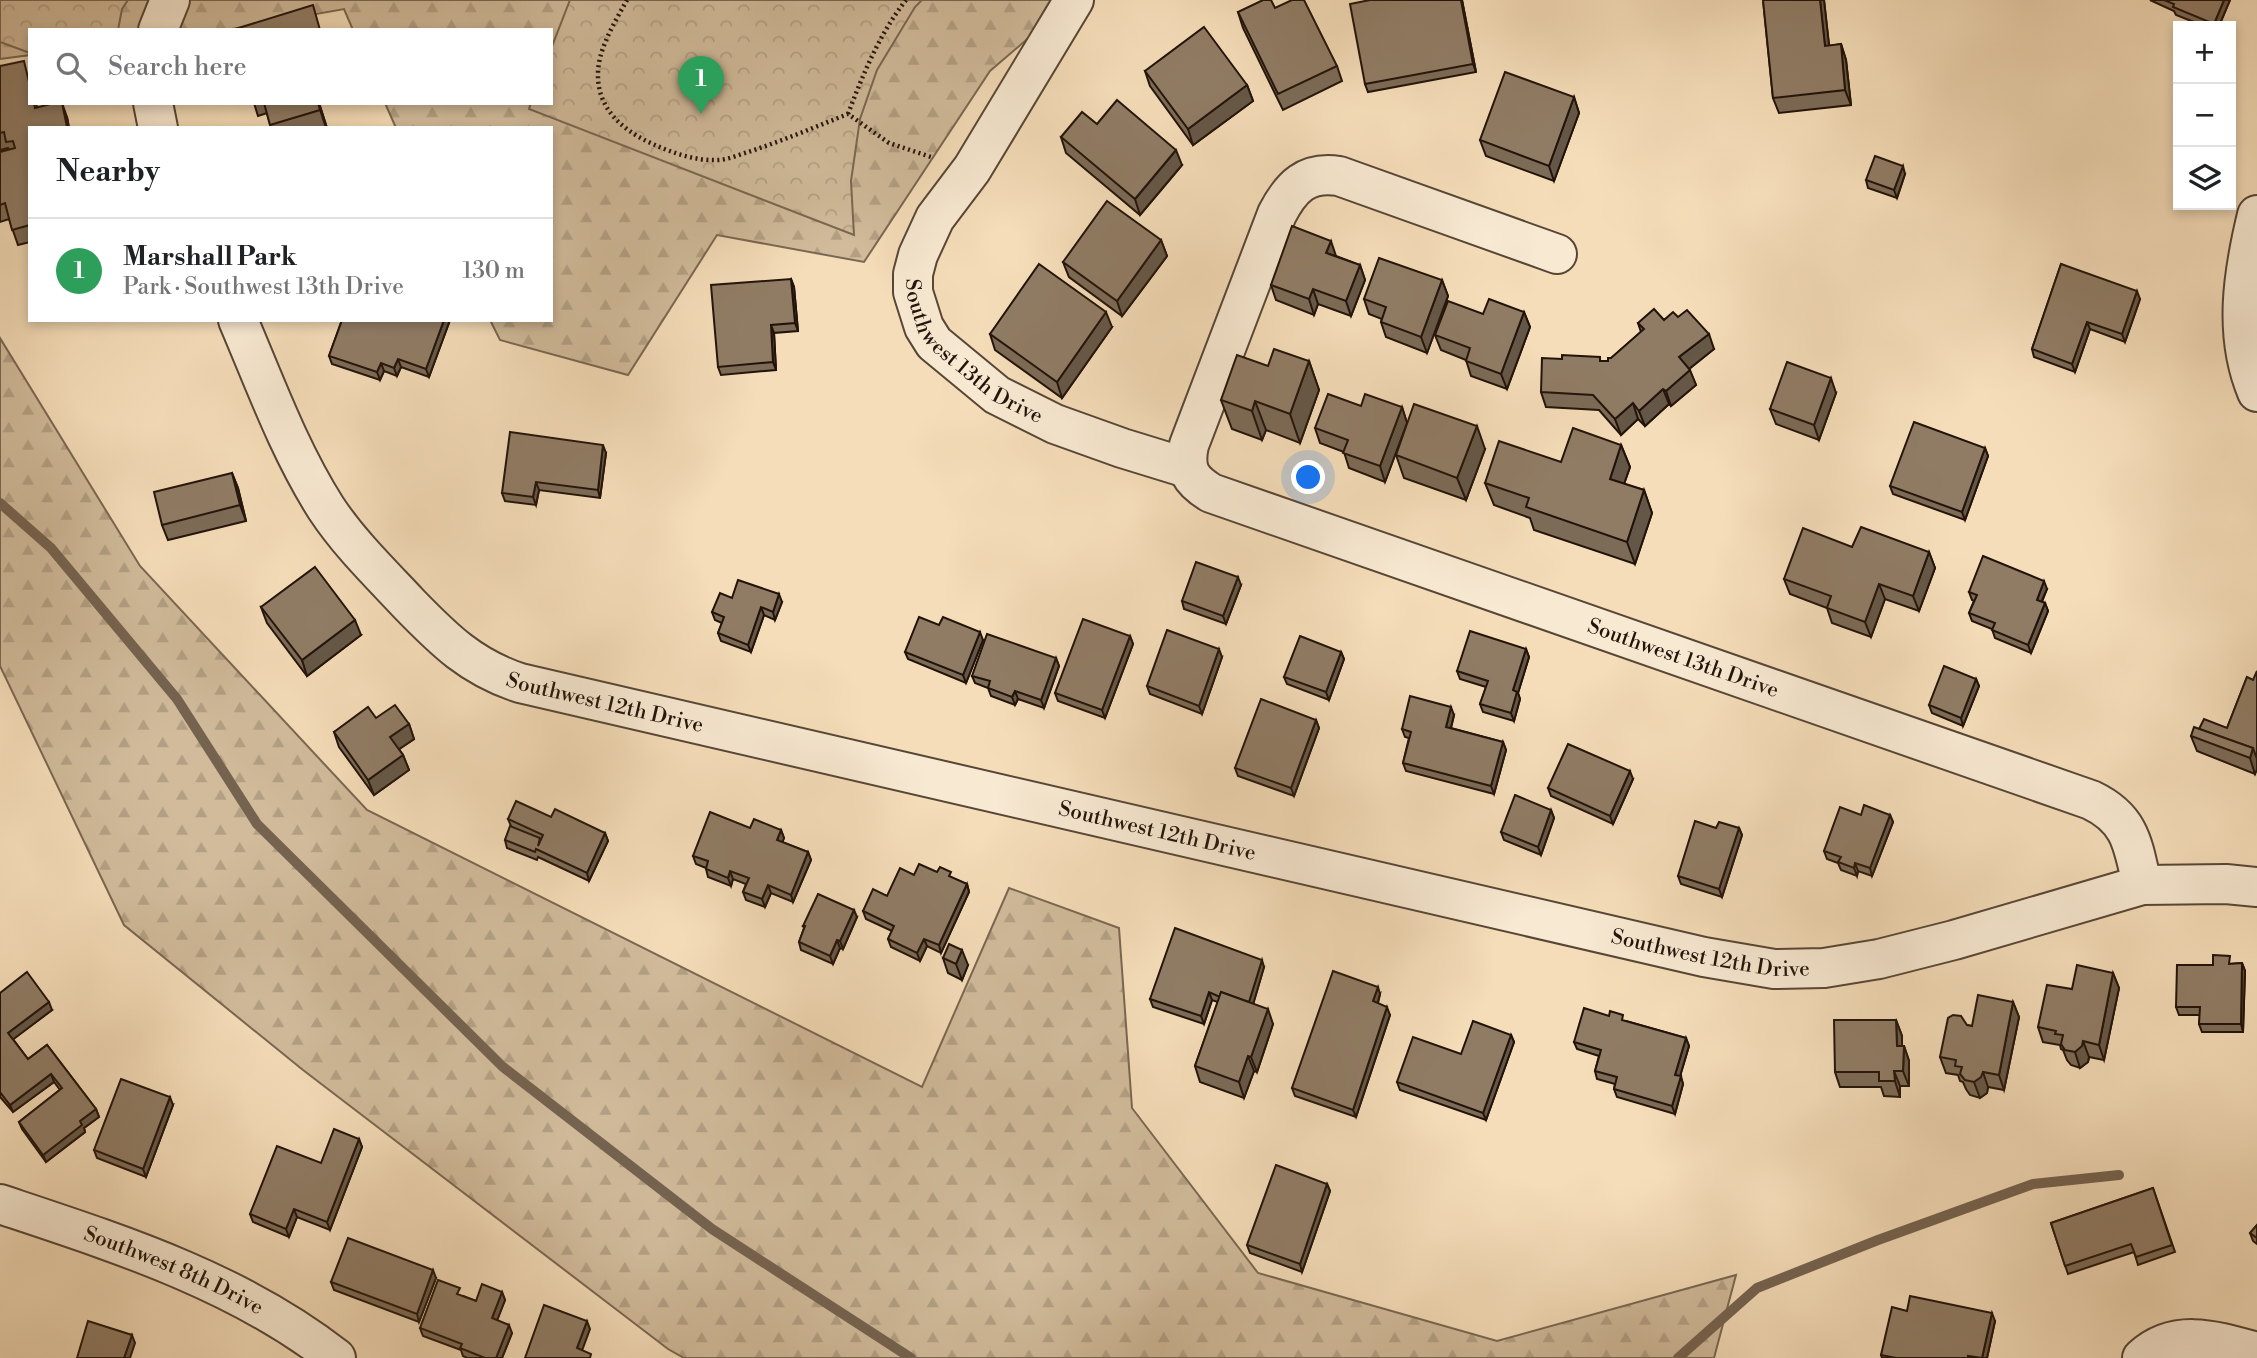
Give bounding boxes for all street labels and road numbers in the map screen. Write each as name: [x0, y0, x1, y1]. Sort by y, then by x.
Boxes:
street label: Southwest 13th Drive: [899, 278, 1047, 430]
street label: Southwest 13th Drive: [1584, 613, 1782, 704]
street label: Southwest 12th Drive: [502, 667, 706, 739]
street label: Southwest 12th Drive: [1056, 796, 1258, 867]
street label: Southwest 12th Drive: [1608, 924, 1810, 983]
street label: Southwest 8th Drive: [80, 1221, 268, 1321]

